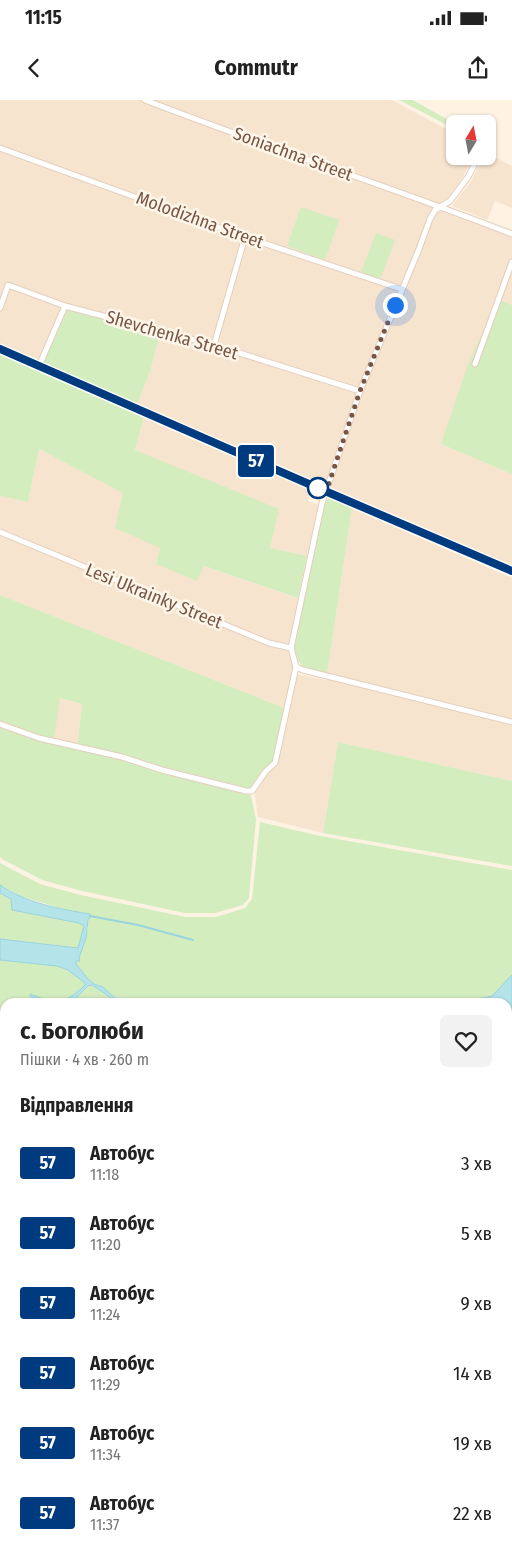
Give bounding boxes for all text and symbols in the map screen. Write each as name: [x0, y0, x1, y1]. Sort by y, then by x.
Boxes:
text: 11:15: [25, 6, 62, 29]
icon: back: [20, 54, 48, 82]
text: Commutr: [214, 54, 298, 81]
icon: share: [464, 54, 492, 82]
north arrow: [446, 115, 496, 165]
map controls: [446, 115, 496, 165]
street label: Soniachna Street: [230, 122, 356, 186]
street label: Molodizhna Street: [133, 187, 267, 253]
your location: [383, 293, 408, 318]
street label: Shevchenka Street: [104, 306, 241, 364]
line badge: 57: [234, 445, 278, 477]
text: 57: [248, 450, 264, 472]
unlabelled marker: [307, 477, 329, 499]
street label: Lesi Ukrainky Street: [82, 559, 226, 633]
button: heart: [440, 1015, 492, 1067]
text: с. Боголюби: [20, 1017, 144, 1045]
text: Пішки · 4 хв · 260 m: [20, 1050, 149, 1069]
text: Відправлення: [20, 1094, 133, 1117]
text: Автобус: [90, 1142, 154, 1165]
text: 57: [39, 1152, 56, 1174]
text: 3 хв: [461, 1152, 492, 1175]
text: 11:18: [90, 1165, 119, 1184]
text: Автобус: [90, 1212, 154, 1235]
text: 57: [39, 1222, 56, 1244]
text: 5 хв: [461, 1222, 492, 1245]
text: 11:20: [90, 1235, 121, 1254]
text: Автобус: [90, 1282, 154, 1305]
text: 57: [39, 1292, 56, 1314]
text: 9 хв: [460, 1292, 492, 1315]
text: 11:24: [90, 1305, 120, 1324]
text: Автобус: [90, 1352, 154, 1375]
text: 57: [39, 1362, 56, 1384]
text: 14 хв: [453, 1362, 492, 1385]
text: 11:29: [90, 1375, 120, 1394]
text: Автобус: [90, 1422, 154, 1445]
text: 57: [39, 1432, 56, 1454]
text: 19 хв: [453, 1432, 492, 1455]
text: 11:34: [90, 1445, 121, 1464]
text: Автобус: [90, 1492, 154, 1515]
text: 57: [39, 1502, 56, 1524]
text: 22 хв: [453, 1502, 492, 1525]
text: 11:37: [90, 1515, 119, 1534]

